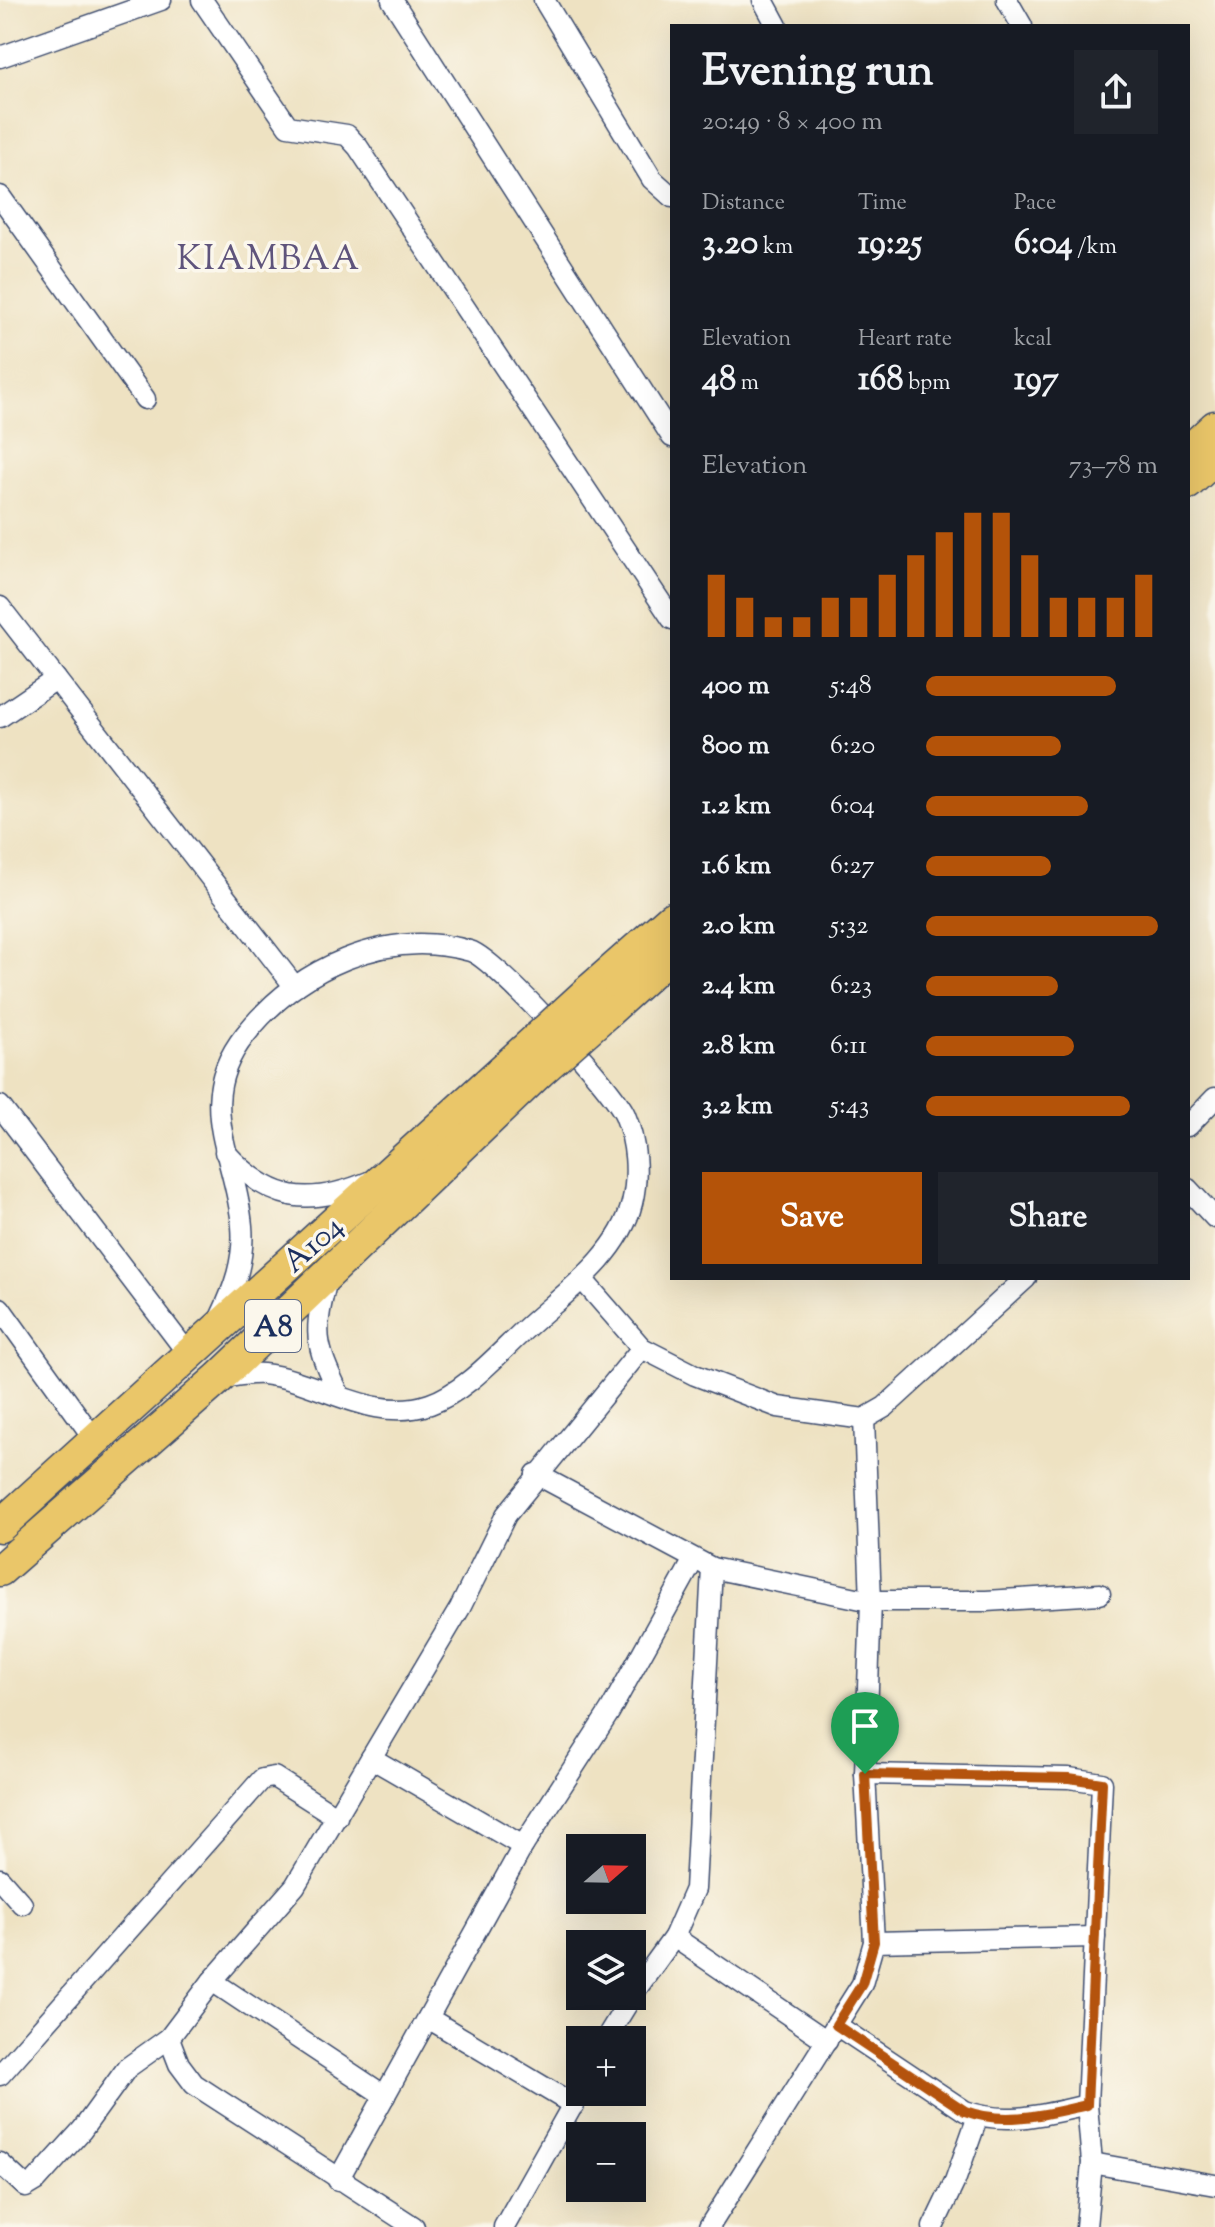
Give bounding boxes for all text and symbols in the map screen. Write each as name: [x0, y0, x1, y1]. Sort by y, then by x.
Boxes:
text: Evening run: [702, 42, 934, 105]
button: share: [1074, 50, 1158, 134]
text: 20:49 · 8 × 400 m: [702, 104, 883, 141]
text: Distance: [702, 188, 785, 220]
text: Time: [858, 188, 907, 220]
text: Pace: [1014, 188, 1056, 220]
text: 3.20: [702, 220, 758, 269]
text: 19:25: [858, 220, 922, 269]
text: 6:04: [1014, 220, 1073, 269]
text: km: [758, 232, 793, 264]
text: /km: [1073, 232, 1117, 264]
district label: KIAMBAA: [177, 236, 361, 285]
text: Elevation: [702, 324, 791, 356]
text: Heart rate: [858, 324, 952, 356]
text: kcal: [1014, 324, 1052, 356]
text: 48: [702, 356, 736, 405]
text: 168: [858, 356, 903, 405]
text: 197: [1014, 356, 1059, 405]
text: m: [736, 368, 759, 400]
text: bpm: [903, 368, 950, 400]
text: Elevation: [702, 448, 807, 485]
text: 73–78 m: [1069, 448, 1158, 485]
text: 400 m: [702, 668, 769, 705]
text: 5:48: [830, 668, 872, 705]
text: 800 m: [702, 728, 770, 765]
text: 6:20: [830, 728, 875, 765]
text: 1.2 km: [702, 788, 771, 825]
text: 6:04: [830, 788, 875, 825]
text: 1.6 km: [702, 848, 771, 885]
text: 6:27: [830, 848, 875, 885]
text: 2.0 km: [702, 908, 775, 945]
text: 5:32: [830, 908, 868, 945]
text: 2.4 km: [702, 968, 775, 1005]
text: 6:23: [830, 968, 872, 1005]
text: 2.8 km: [702, 1028, 775, 1065]
text: 6:11: [830, 1028, 867, 1065]
text: 3.2 km: [702, 1088, 772, 1125]
text: 5:43: [830, 1088, 869, 1125]
button: Save: [702, 1172, 922, 1264]
button: Share: [938, 1172, 1158, 1264]
street label: A104: [273, 1205, 355, 1285]
road number: A8: [245, 1300, 301, 1352]
pin: [831, 1692, 899, 1774]
icon: arrive: [843, 1704, 887, 1748]
north arrow: [566, 1834, 646, 1914]
map controls: [566, 1834, 646, 2202]
button: layers: [566, 1930, 646, 2010]
button: +: [566, 2026, 646, 2106]
button: −: [566, 2122, 646, 2202]

